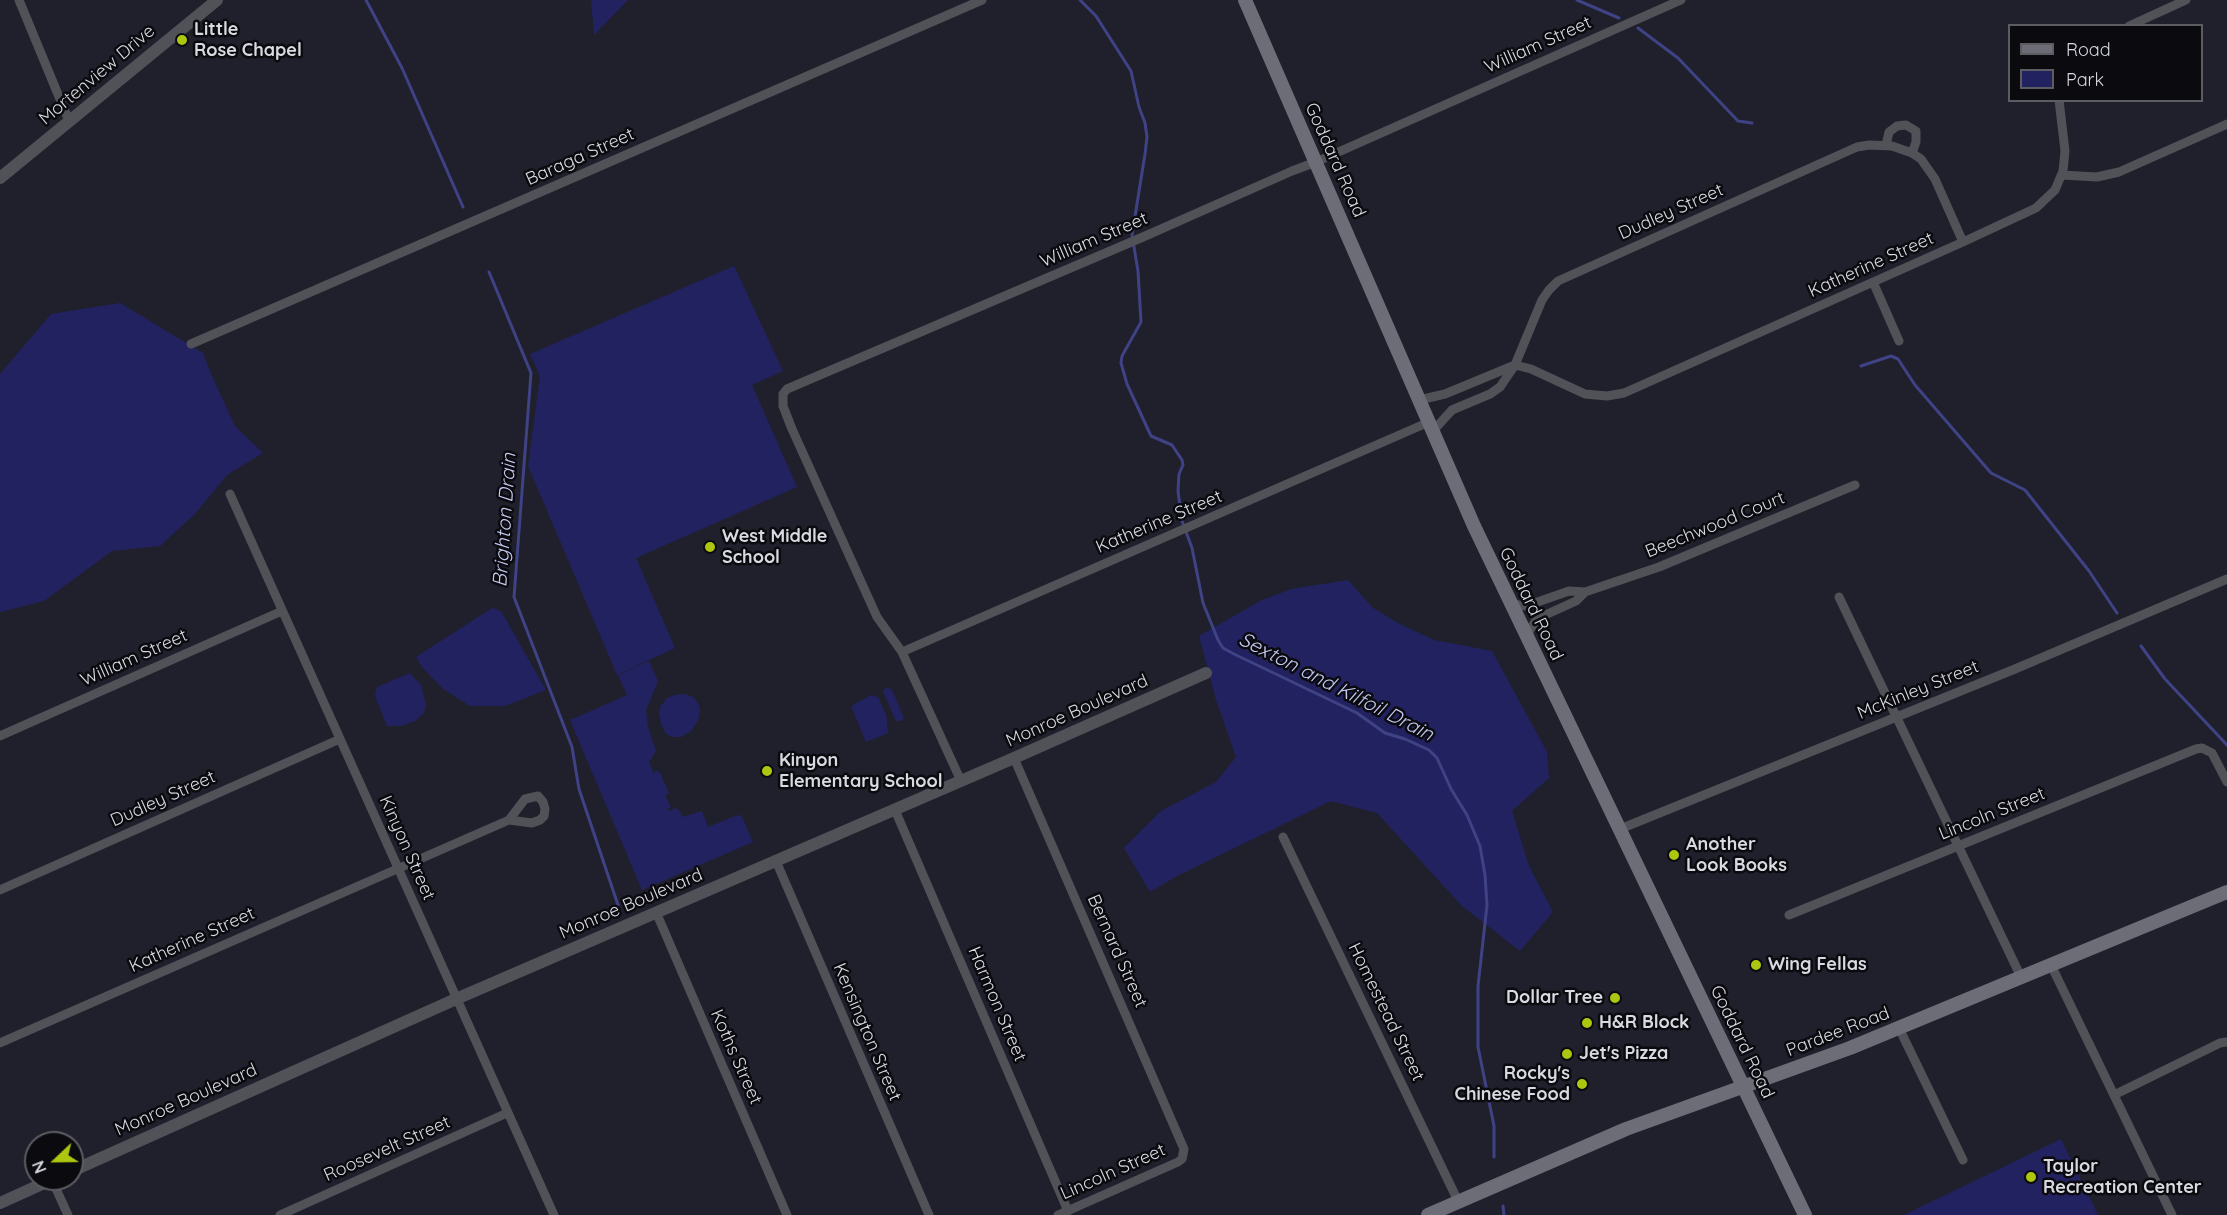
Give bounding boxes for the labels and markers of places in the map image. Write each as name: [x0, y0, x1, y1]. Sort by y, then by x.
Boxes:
place label: Little Rose Chapel: [194, 19, 302, 62]
marker: Little Rose Chapel: [175, 33, 189, 47]
place label: West Middle School: [722, 526, 827, 568]
marker: West Middle School: [703, 540, 717, 554]
place label: Kinyon Elementary School: [779, 750, 943, 792]
marker: Kinyon Elementary School: [760, 764, 774, 778]
place label: Another Look Books: [1686, 834, 1787, 876]
marker: Another Look Books: [1667, 848, 1681, 862]
place label: Wing Fellas: [1768, 954, 1867, 976]
marker: Wing Fellas: [1749, 958, 1763, 972]
place label: Dollar Tree: [1506, 987, 1603, 1009]
marker: Dollar Tree: [1608, 991, 1622, 1005]
place label: H&R Block: [1599, 1012, 1689, 1034]
marker: H&R Block: [1580, 1016, 1594, 1030]
place label: Jet's Pizza: [1579, 1043, 1668, 1065]
marker: Jet's Pizza: [1560, 1047, 1574, 1061]
place label: Rocky's Chinese Food: [1455, 1063, 1570, 1106]
marker: Rocky's Chinese Food: [1575, 1077, 1589, 1091]
place label: Taylor Recreation Center: [2043, 1156, 2202, 1198]
marker: Taylor Recreation Center: [2024, 1170, 2038, 1184]

